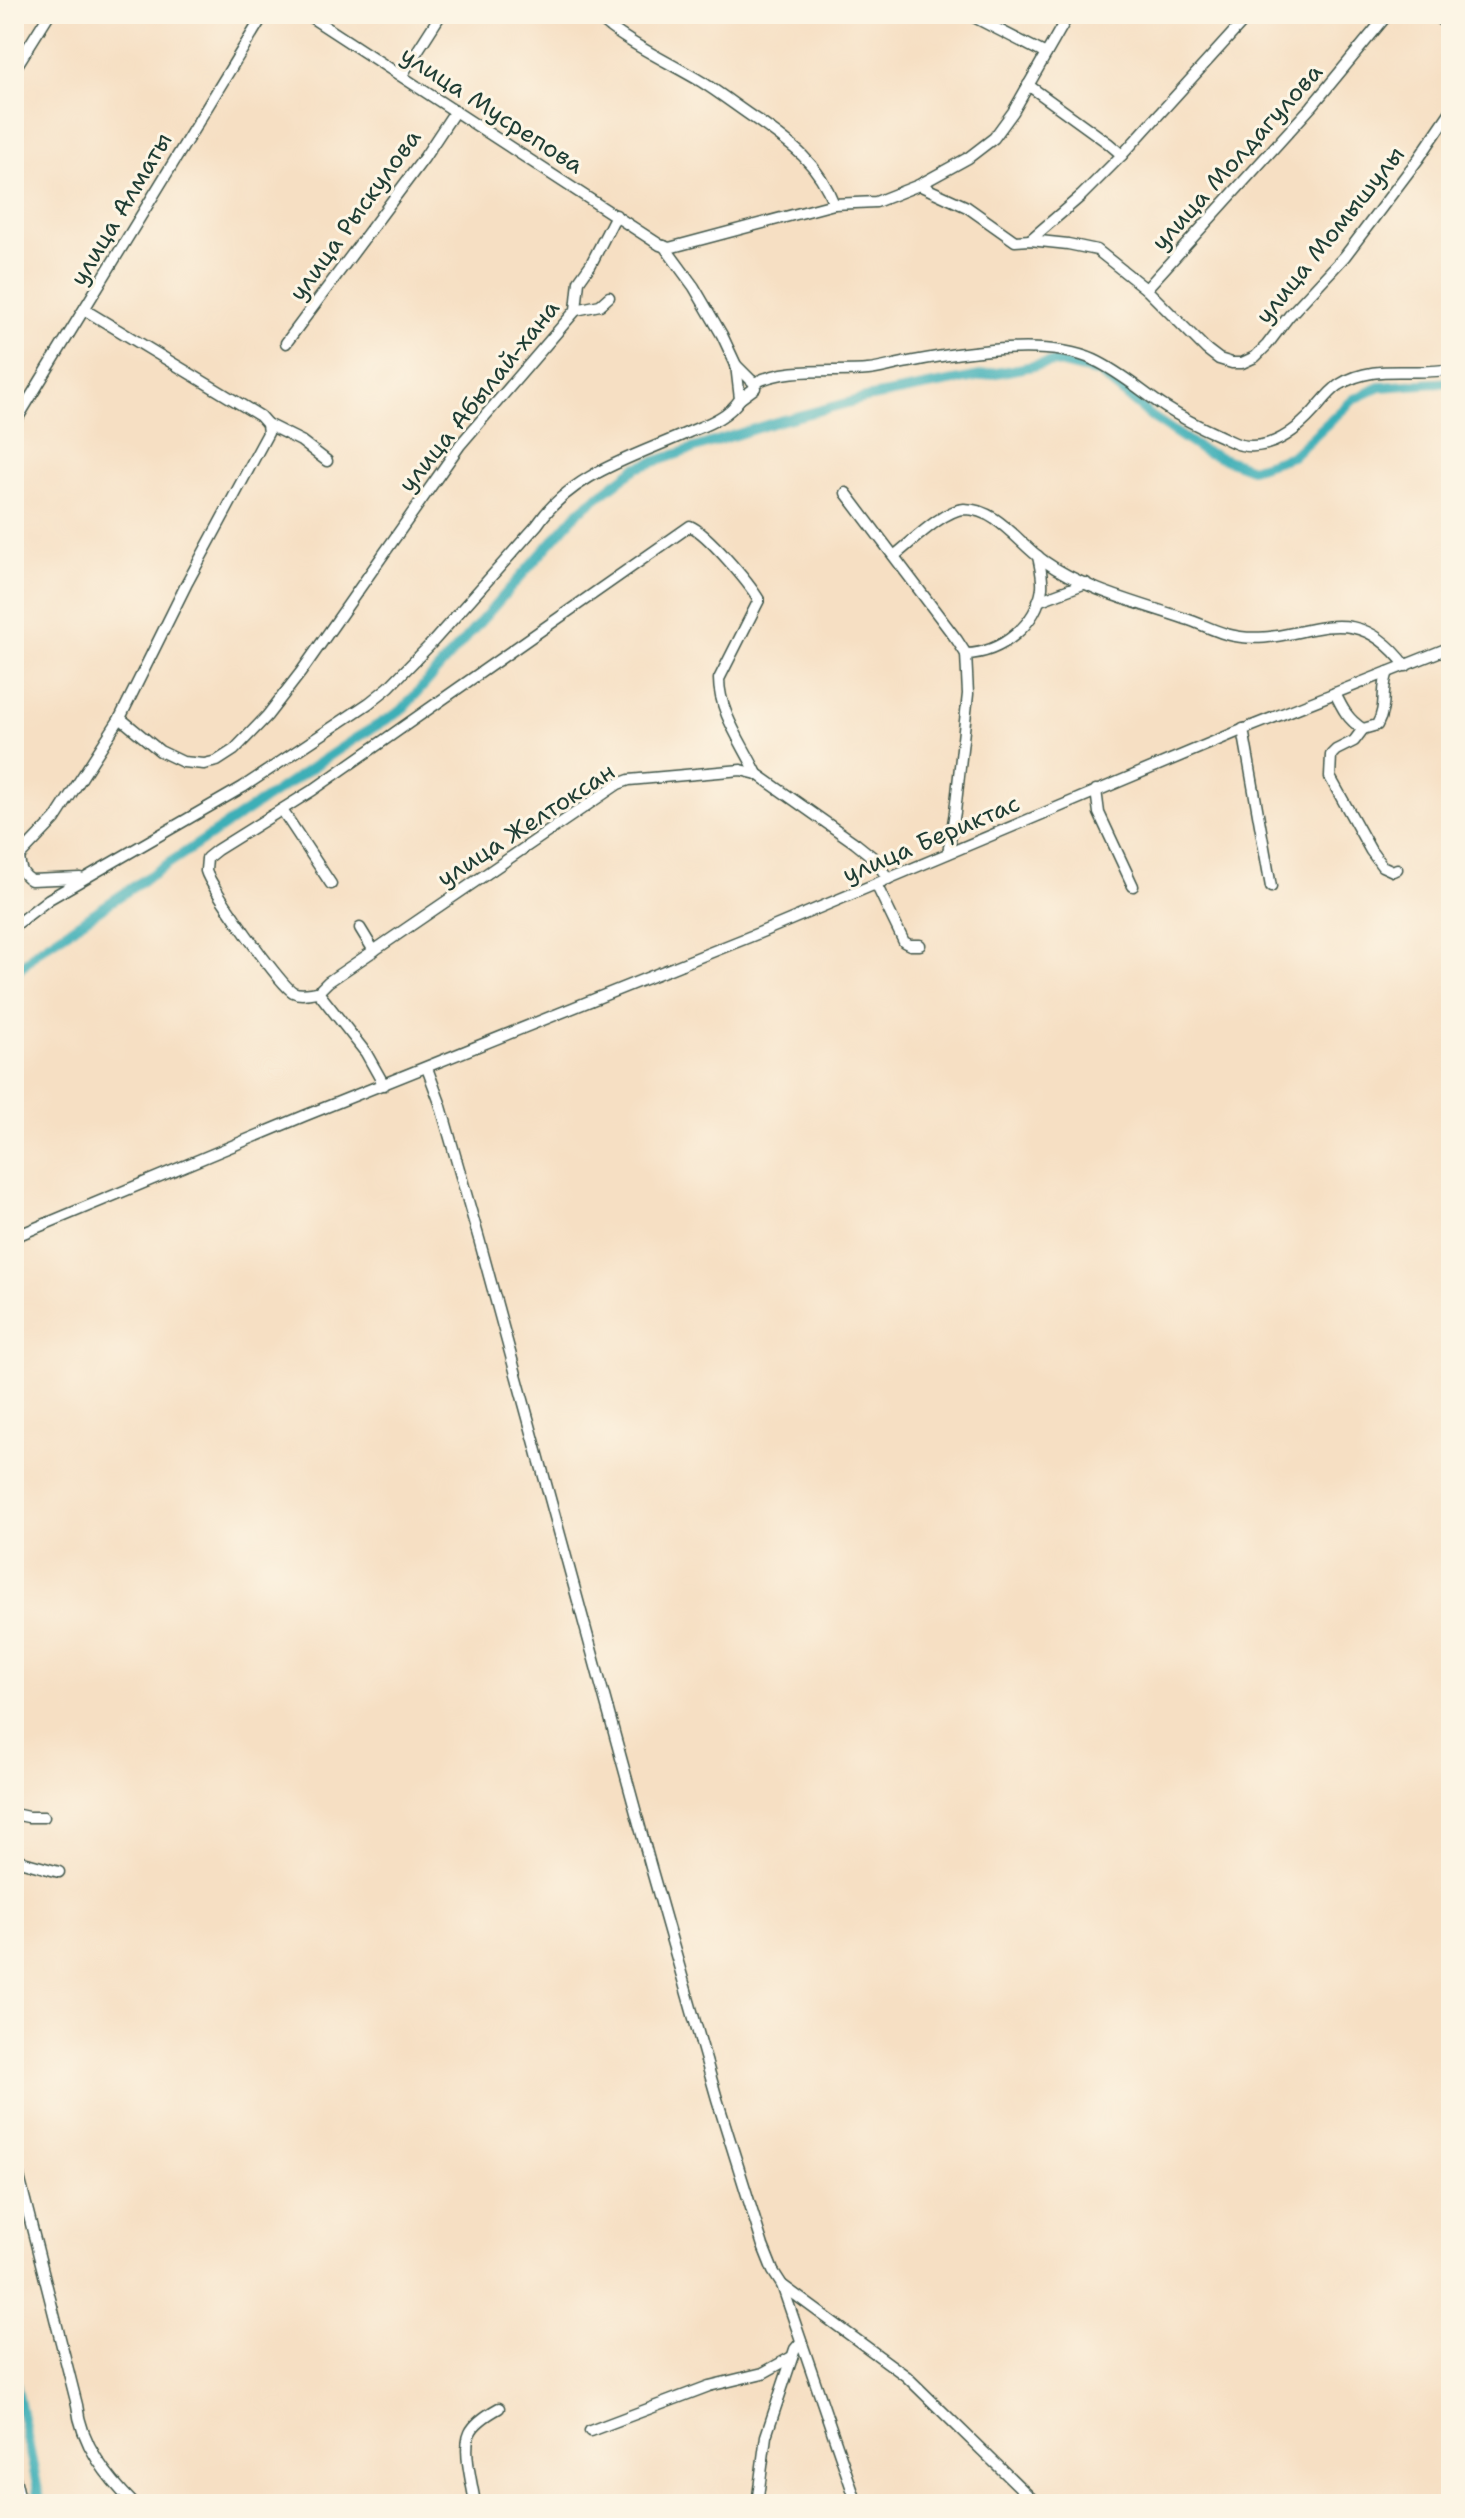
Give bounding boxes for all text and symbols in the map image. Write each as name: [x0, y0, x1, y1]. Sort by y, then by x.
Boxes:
street label: улица Мусрепова: [394, 39, 590, 181]
street label: улица Молдагулова: [1144, 56, 1330, 257]
street label: улица Рыскулова: [282, 123, 428, 307]
street label: улица Алматы: [63, 126, 179, 292]
street label: улица Момышулы: [1248, 139, 1412, 331]
street label: улица Абылай-хана: [391, 293, 567, 499]
street label: улица Желтоксан: [431, 756, 621, 894]
street label: улица Бериктас: [838, 787, 1024, 891]

